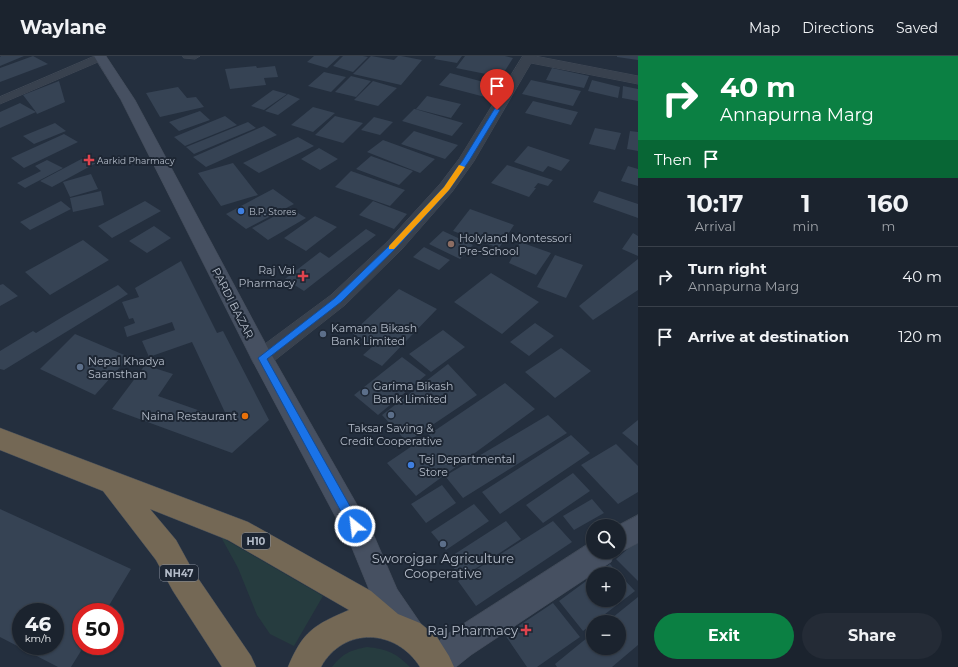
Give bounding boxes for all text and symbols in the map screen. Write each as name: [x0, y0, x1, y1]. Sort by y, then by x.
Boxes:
text: Waylane: [20, 16, 107, 39]
text: Map: [749, 19, 780, 37]
text: Directions: [802, 19, 874, 37]
text: Saved: [896, 19, 938, 37]
pin: [480, 69, 514, 110]
text: 40 m: [720, 70, 796, 104]
icon: right: [654, 72, 706, 124]
icon: arrive: [486, 75, 508, 97]
text: Annapurna Marg: [720, 104, 874, 126]
icon: arrive: [700, 148, 722, 170]
text: Then: [654, 150, 692, 169]
marker: Aarkid Pharmacy: [84, 155, 94, 165]
place label: Aarkid Pharmacy: [97, 155, 175, 166]
text: 10:17: [687, 189, 743, 218]
text: 1: [801, 189, 810, 218]
text: 160: [868, 189, 909, 218]
marker: B.P. Stores: [236, 206, 246, 216]
place label: B.P. Stores: [249, 206, 297, 217]
text: Arrival: [695, 218, 736, 234]
text: min: [793, 218, 819, 234]
text: m: [881, 218, 895, 234]
place label: Holyland Montessori Pre-School: [459, 231, 572, 258]
marker: Holyland Montessori Pre-School: [446, 239, 456, 249]
text: Turn right: [688, 259, 767, 278]
place label: Raj Vai Pharmacy: [239, 263, 295, 290]
street label: PARDI BAZAR: [209, 265, 257, 341]
icon: right: [654, 266, 676, 288]
text: 40 m: [902, 267, 942, 286]
marker: Raj Vai Pharmacy: [298, 271, 308, 281]
text: Annapurna Marg: [688, 278, 799, 294]
place label: Kamana Bikash Bank Limited: [331, 321, 417, 348]
icon: arrive: [654, 326, 676, 348]
text: Arrive at destination: [688, 327, 849, 346]
text: 120 m: [898, 327, 942, 346]
marker: Kamana Bikash Bank Limited: [318, 329, 328, 339]
place label: Nepal Khadya Saansthan: [88, 354, 165, 381]
marker: Nepal Khadya Saansthan: [75, 362, 85, 372]
place label: Garima Bikash Bank Limited: [373, 379, 453, 406]
marker: Garima Bikash Bank Limited: [360, 387, 370, 397]
place label: Naina Restaurant: [141, 409, 238, 423]
marker: Taksar Saving & Credit Cooperative: [386, 410, 396, 420]
marker: Naina Restaurant: [240, 411, 250, 421]
place label: Taksar Saving & Credit Cooperative: [340, 421, 442, 448]
place label: Tej Departmental Store: [419, 452, 515, 479]
marker: Tej Departmental Store: [406, 460, 416, 470]
position arrow: [334, 505, 376, 547]
map controls: [586, 519, 626, 655]
button: search: [586, 519, 626, 559]
road number: H10: [242, 533, 270, 549]
marker: Sworojgar Agriculture Cooperative: [438, 539, 448, 549]
place label: Sworojgar Agriculture Cooperative: [372, 550, 514, 581]
road number: NH47: [160, 565, 198, 581]
button: +: [586, 567, 626, 607]
speed limit sign: 50: [72, 603, 124, 655]
text: 46: [25, 612, 51, 636]
button: Exit: [654, 613, 794, 659]
button: Share: [802, 613, 942, 659]
button: −: [586, 615, 626, 655]
place label: Raj Pharmacy: [427, 622, 519, 638]
marker: Raj Pharmacy: [521, 625, 531, 635]
text: km/h: [25, 632, 51, 645]

